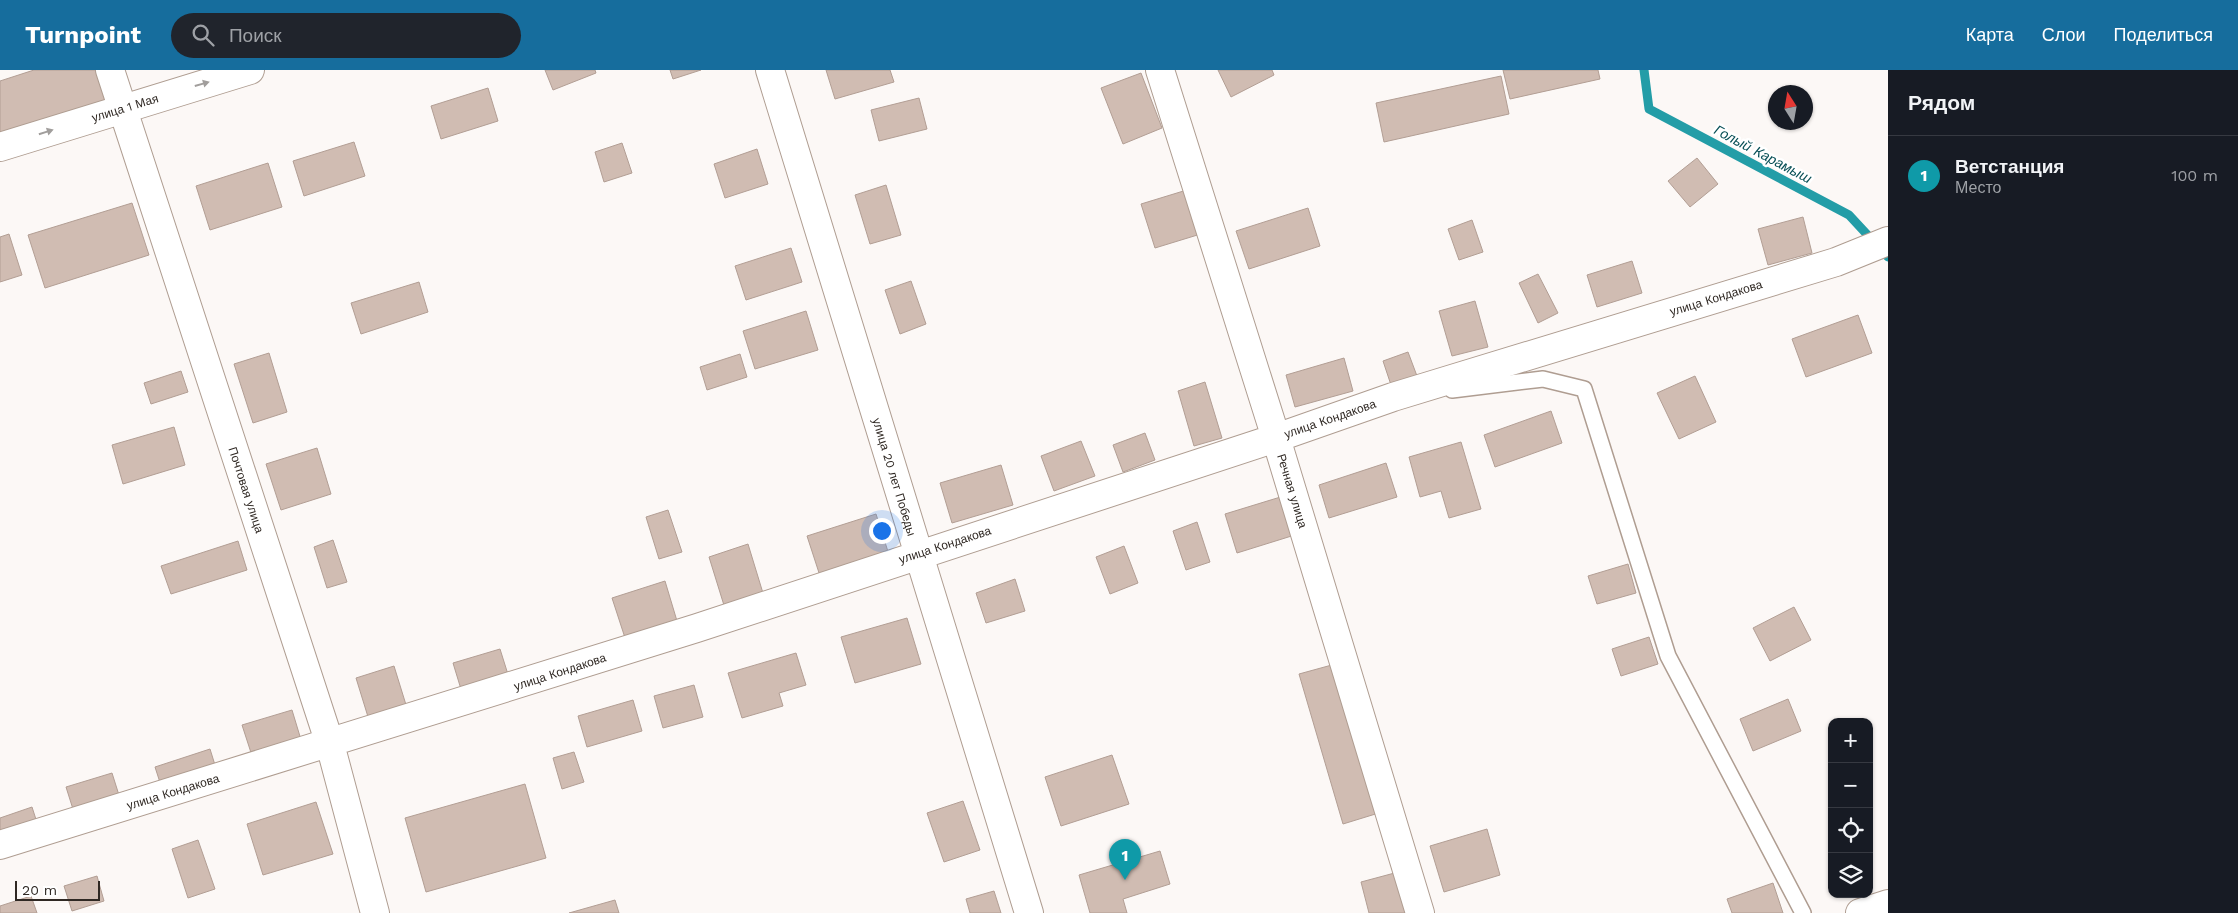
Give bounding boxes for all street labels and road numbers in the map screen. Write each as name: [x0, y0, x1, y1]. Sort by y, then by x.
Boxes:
street label: улица 1 Мая: [90, 91, 160, 125]
street label: улица Кондакова: [1668, 277, 1764, 319]
street label: улица Кондакова: [1282, 397, 1378, 441]
street label: улица 20 лет Победы: [869, 416, 919, 538]
street label: Почтовая улица: [225, 445, 267, 535]
street label: Речная улица: [1274, 452, 1310, 530]
street label: улица Кондакова: [897, 523, 993, 566]
street label: улица Кондакова: [512, 650, 608, 693]
street label: улица Кондакова: [125, 771, 221, 813]

